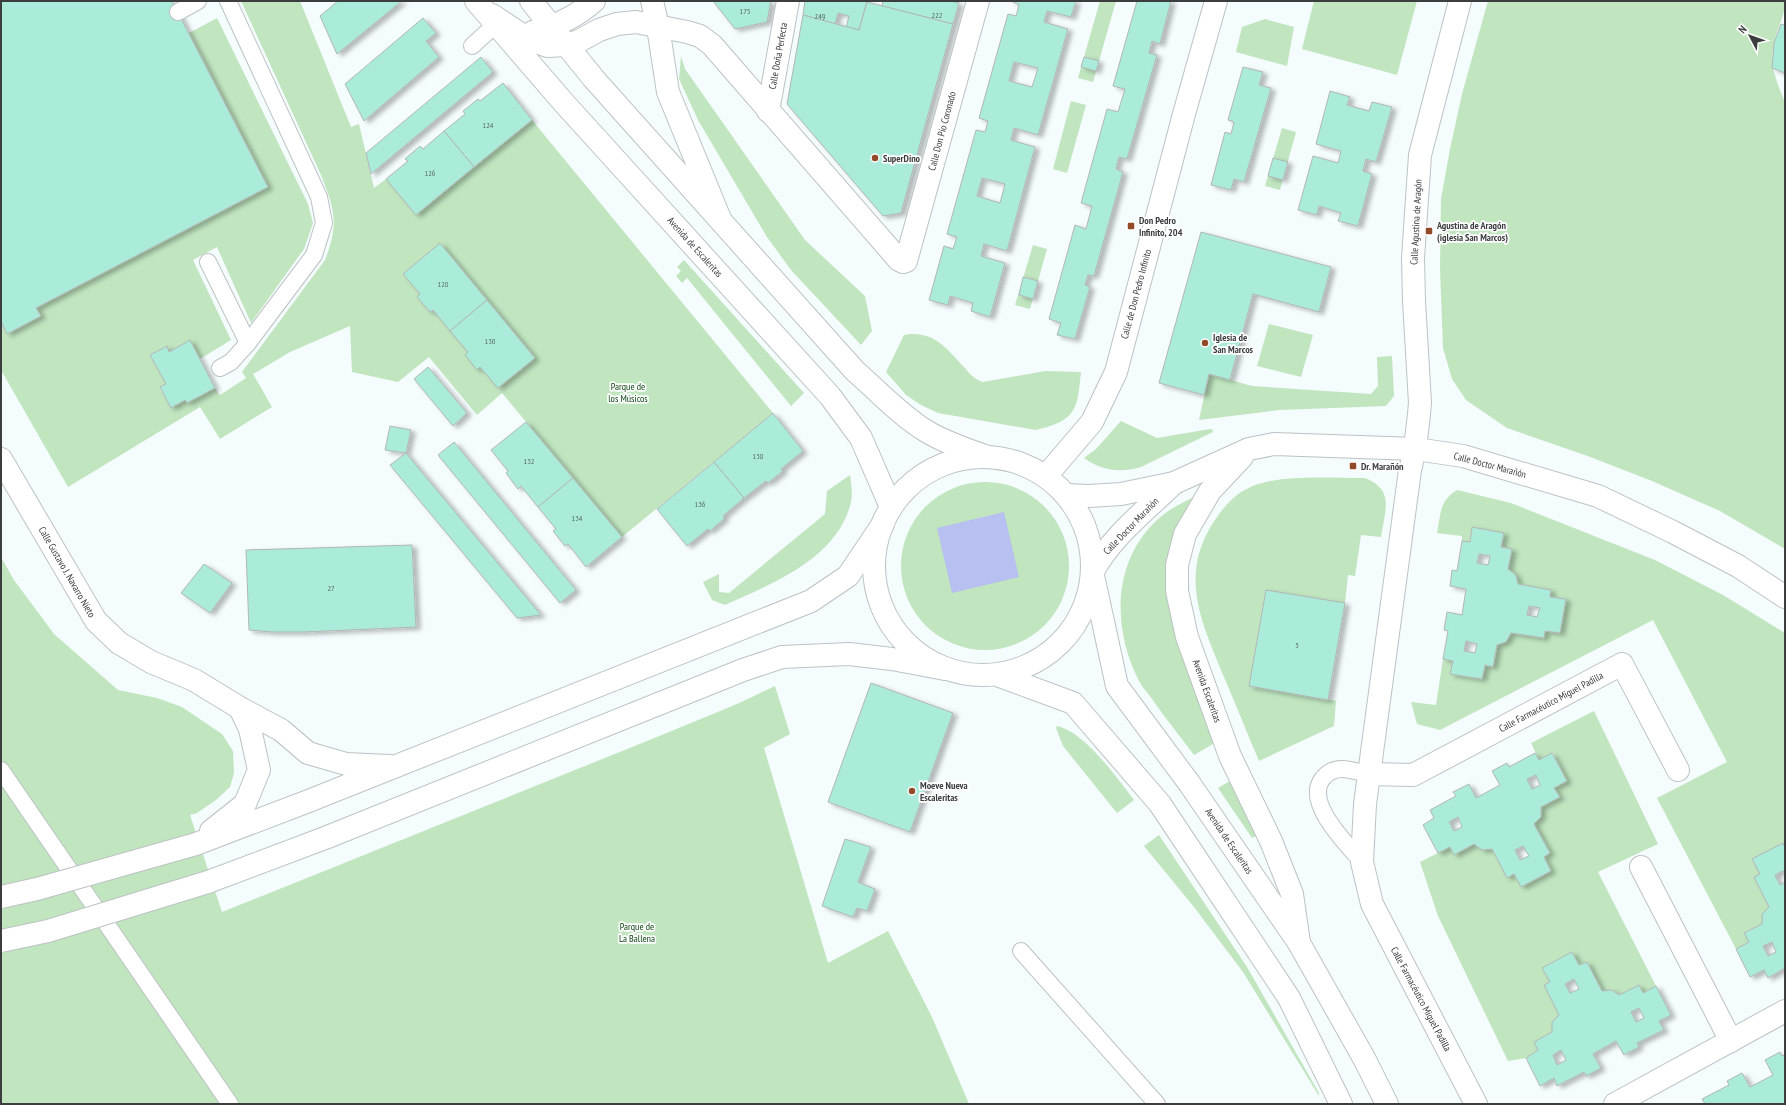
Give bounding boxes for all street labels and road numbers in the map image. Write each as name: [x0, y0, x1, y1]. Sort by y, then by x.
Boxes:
street label: Calle Doña Perfecta: [766, 22, 790, 90]
street label: Calle Don Pío Coronado: [925, 90, 959, 172]
street label: Calle Agustina de Aragón: [1407, 179, 1425, 265]
street label: Avenida de Escaleritas: [664, 214, 726, 280]
street label: Calle de Don Pedro Infinito: [1118, 248, 1154, 340]
street label: Calle Doctor Marañón: [1452, 449, 1528, 481]
street label: Calle Doctor Marañón: [1100, 495, 1162, 557]
street label: Calle Gustavo J. Navarro Nieto: [36, 524, 98, 620]
street label: Avenida Escaleritas: [1190, 658, 1225, 725]
street label: Calle Farmacéutico Miguel Padilla: [1497, 669, 1605, 735]
street label: Avenida de Escaleritas: [1202, 806, 1256, 877]
street label: Calle Farmacéutico Miguel Padilla: [1388, 945, 1454, 1053]

